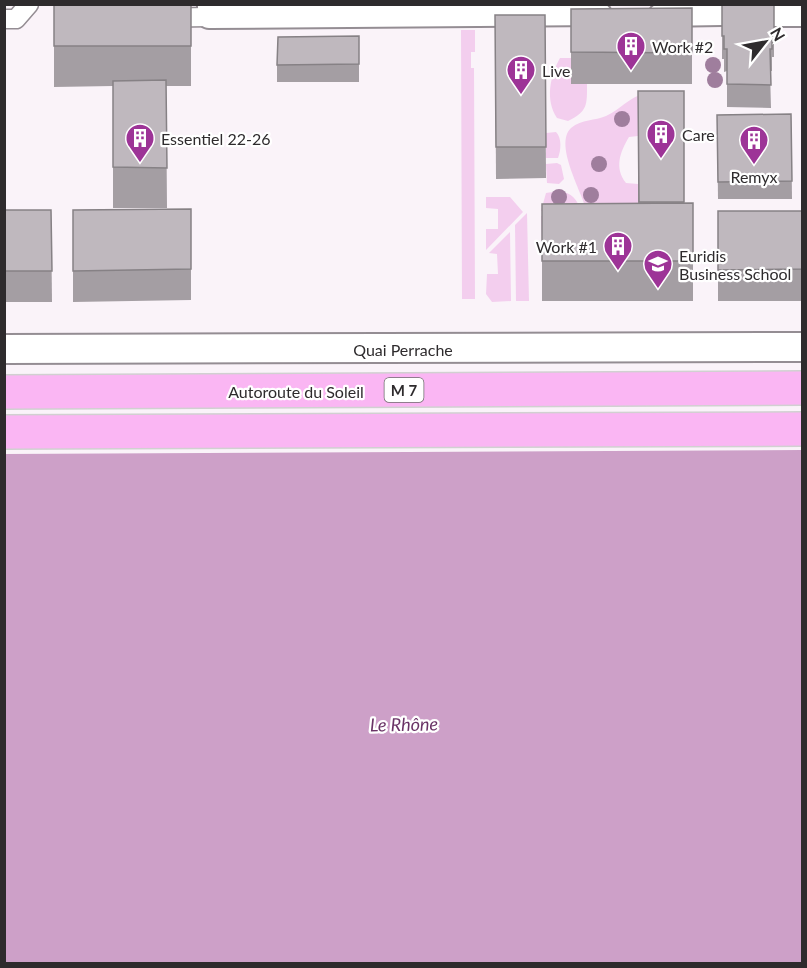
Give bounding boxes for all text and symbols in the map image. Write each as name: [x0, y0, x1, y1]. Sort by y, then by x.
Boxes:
north arrow: [735, 12, 795, 72]
text: N: [767, 24, 790, 44]
building icon: Work #2: [615, 30, 647, 72]
place label: Work #2: [652, 37, 713, 56]
building icon: Live: [505, 54, 537, 96]
place label: Live: [542, 61, 571, 80]
building icon: Care: [645, 118, 677, 160]
building icon: Essentiel 22-26: [124, 122, 156, 164]
building icon: Remyx: [738, 124, 770, 166]
place label: Care: [682, 125, 715, 144]
place label: Essentiel 22-26: [161, 129, 270, 148]
place label: Remyx: [730, 167, 778, 186]
building icon: Work #1: [602, 230, 634, 272]
place label: Work #1: [536, 237, 597, 256]
place label: Euridis Business School: [679, 246, 791, 283]
school or university icon: Euridis Business School: [642, 248, 674, 290]
street label: Quai Perrache: [353, 340, 453, 359]
road number: M 7: [384, 378, 424, 402]
street label: Autoroute du Soleil: [228, 382, 364, 401]
water label: Le Rhône: [370, 712, 438, 736]

